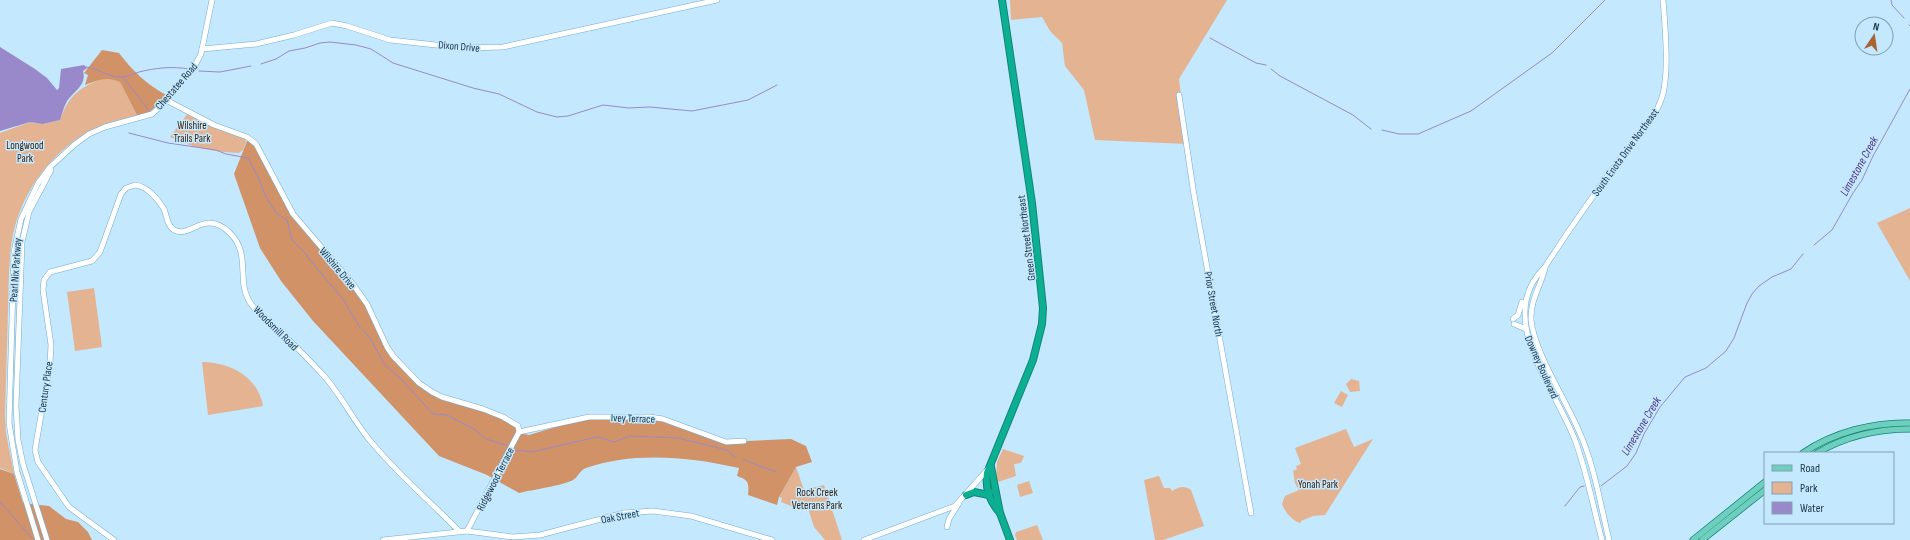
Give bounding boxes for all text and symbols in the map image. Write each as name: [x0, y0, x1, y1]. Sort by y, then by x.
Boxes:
north arrow: [1854, 16, 1894, 56]
text: N: [1872, 20, 1881, 34]
street label: Dixon Drive: [438, 38, 480, 55]
street label: Chestatee Road: [152, 60, 201, 113]
street label: South Enota Drive Northeast: [1589, 105, 1662, 199]
park label: Wilshire Trails Park: [174, 119, 211, 145]
water label: Limestone Creek: [1837, 133, 1882, 199]
park label: Longwood Park: [6, 139, 44, 165]
street label: Green Street Northeast: [1015, 194, 1038, 282]
street label: Pearl Nix Parkway: [7, 237, 24, 303]
street label: Wilshire Drive: [316, 245, 359, 292]
street label: Prior Street North: [1201, 271, 1226, 338]
street label: Woodsmill Road: [251, 303, 301, 354]
street label: Downey Boulevard: [1522, 334, 1561, 401]
street label: Century Place: [35, 361, 56, 413]
water label: Limestone Creek: [1618, 394, 1665, 458]
street label: Ivey Terrace: [611, 411, 655, 426]
street label: Ridgewood Terrace: [474, 445, 517, 513]
legend: [1764, 452, 1894, 524]
text: Road: [1800, 461, 1820, 476]
park label: Yonah Park: [1298, 478, 1339, 491]
text: Park: [1800, 481, 1818, 496]
park label: Rock Creek Veterans Park: [792, 486, 843, 512]
text: Water: [1800, 501, 1824, 516]
street label: Oak Street: [600, 506, 641, 527]

